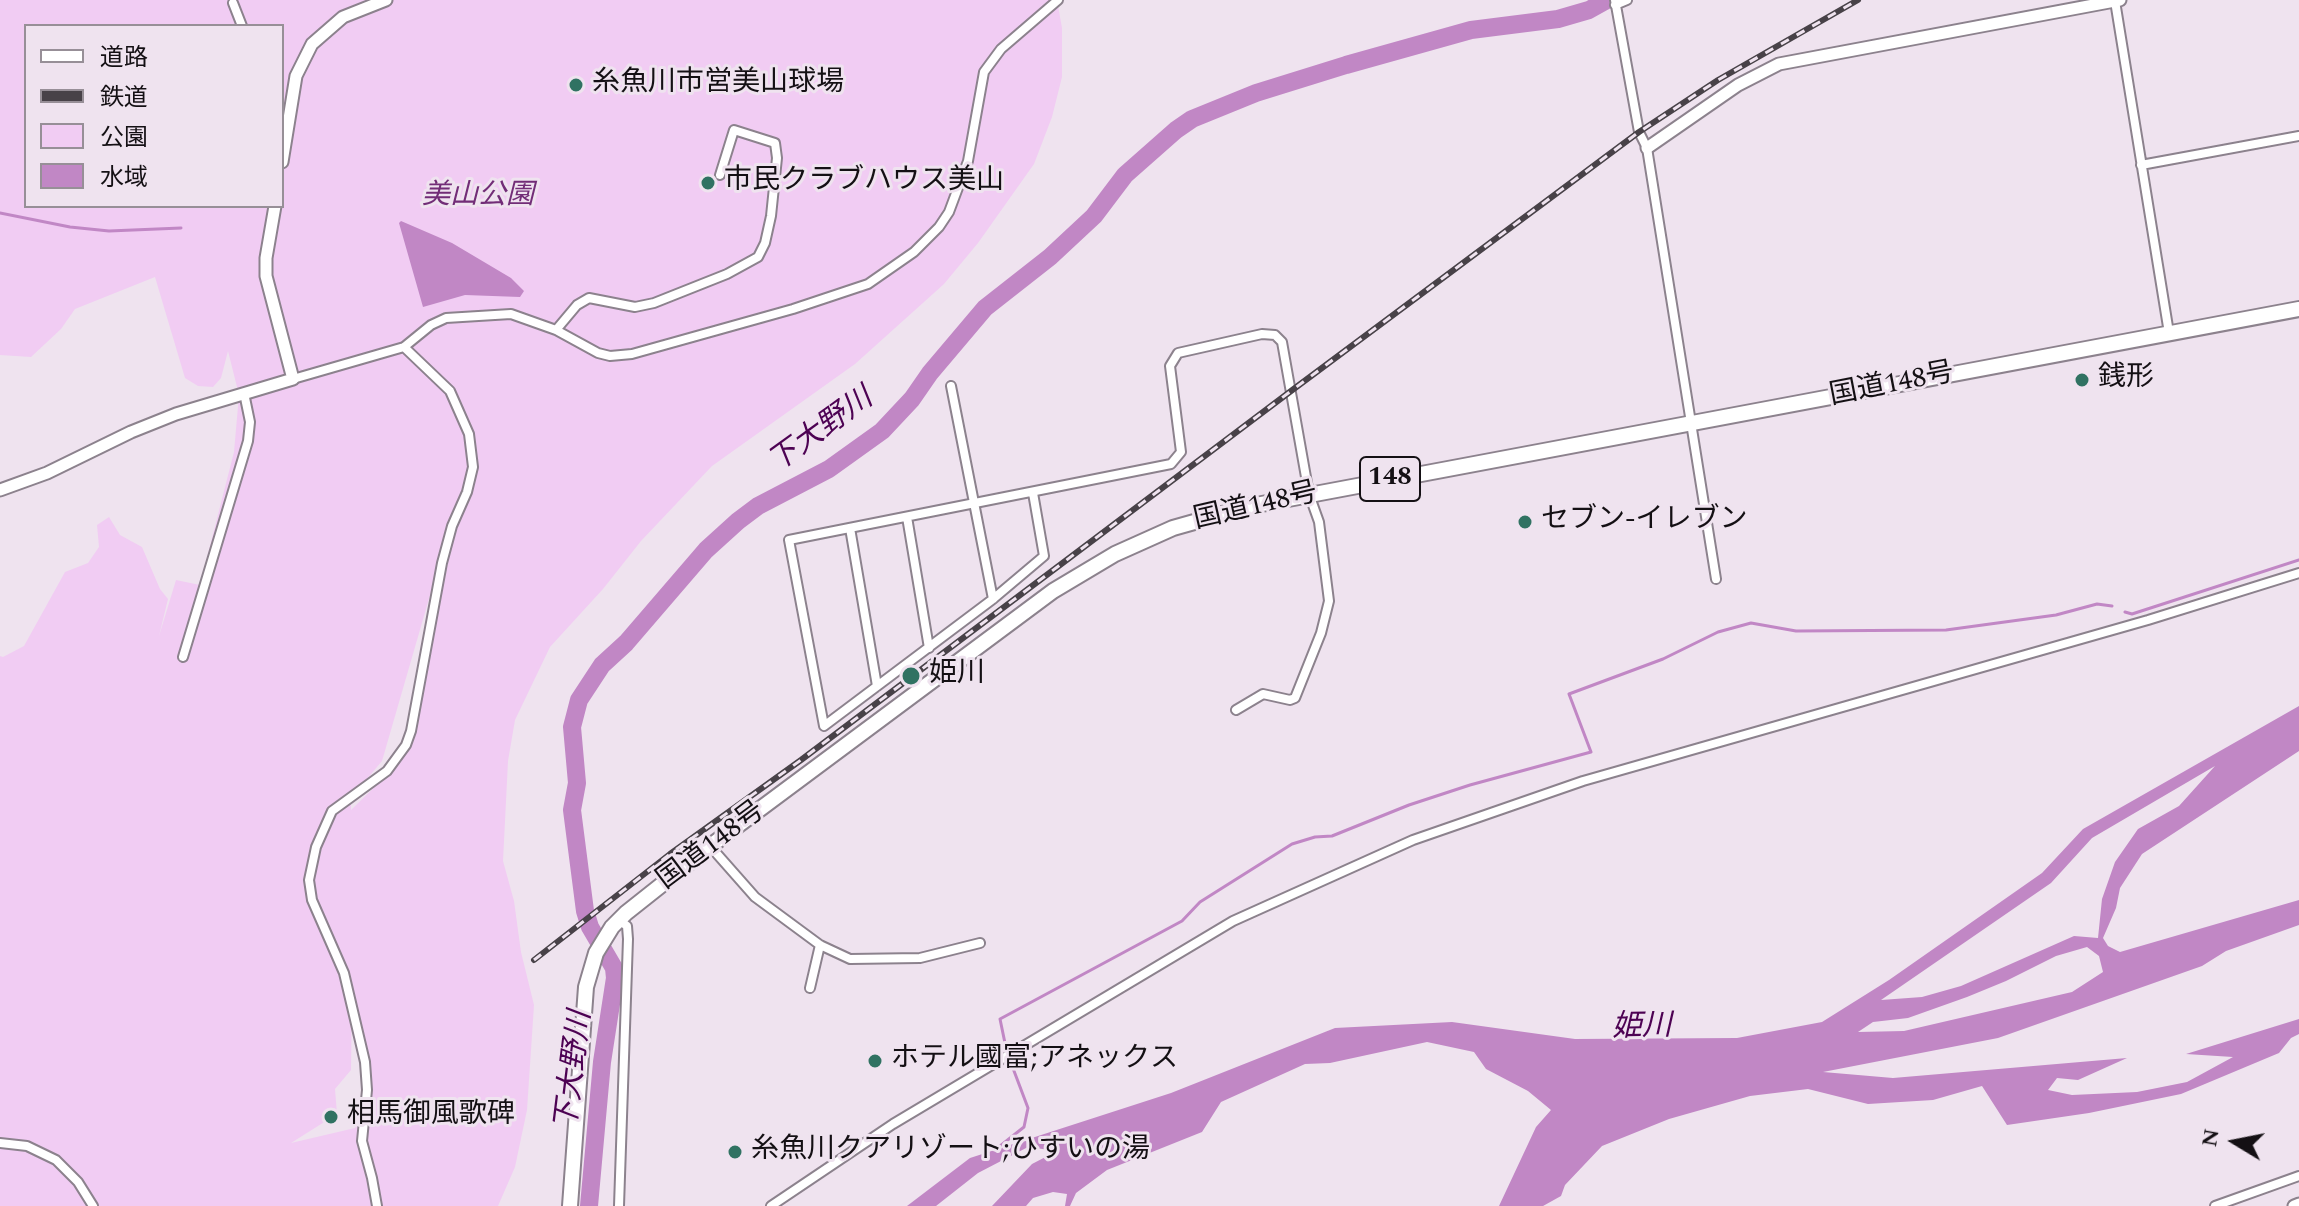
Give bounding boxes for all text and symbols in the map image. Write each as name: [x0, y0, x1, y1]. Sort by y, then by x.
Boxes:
legend: [24, 24, 284, 208]
text: 道路: [100, 40, 148, 76]
place label: 糸魚川市営美山球場: [592, 68, 844, 102]
marker: 糸魚川市営美山球場: [567, 76, 585, 94]
text: 鉄道: [100, 80, 148, 116]
text: 公園: [100, 120, 148, 156]
text: 水域: [100, 160, 148, 196]
place label: 市民クラブハウス美山: [724, 166, 1004, 200]
marker: 市民クラブハウス美山: [699, 174, 717, 192]
park label: 美山公園: [422, 181, 534, 215]
street label: 国道148号: [1827, 357, 1957, 415]
place label: 銭形: [2098, 363, 2154, 397]
marker: 銭形: [2073, 371, 2091, 389]
water label: 下大野川: [763, 382, 881, 482]
road number: 148: [1360, 457, 1420, 501]
street label: 国道148号: [1191, 477, 1321, 539]
place label: セブン-イレブン: [1541, 505, 1747, 539]
marker: セブン-イレブン: [1516, 513, 1534, 531]
place label: 姫川: [929, 659, 985, 693]
marker: 姫川: [900, 665, 922, 687]
street label: 国道148号: [652, 796, 772, 898]
water label: 下大野川: [551, 1009, 601, 1133]
water label: 姫川: [1612, 1010, 1672, 1048]
place label: ホテル國富;アネックス: [891, 1044, 1178, 1078]
marker: ホテル國富;アネックス: [866, 1052, 884, 1070]
place label: 相馬御風歌碑: [347, 1100, 515, 1134]
north arrow: [2195, 1102, 2275, 1182]
marker: 相馬御風歌碑: [322, 1108, 340, 1126]
text: N: [2193, 1126, 2229, 1149]
place label: 糸魚川クアリゾート;ひすいの湯: [751, 1135, 1150, 1169]
marker: 糸魚川クアリゾート;ひすいの湯: [726, 1143, 744, 1161]

